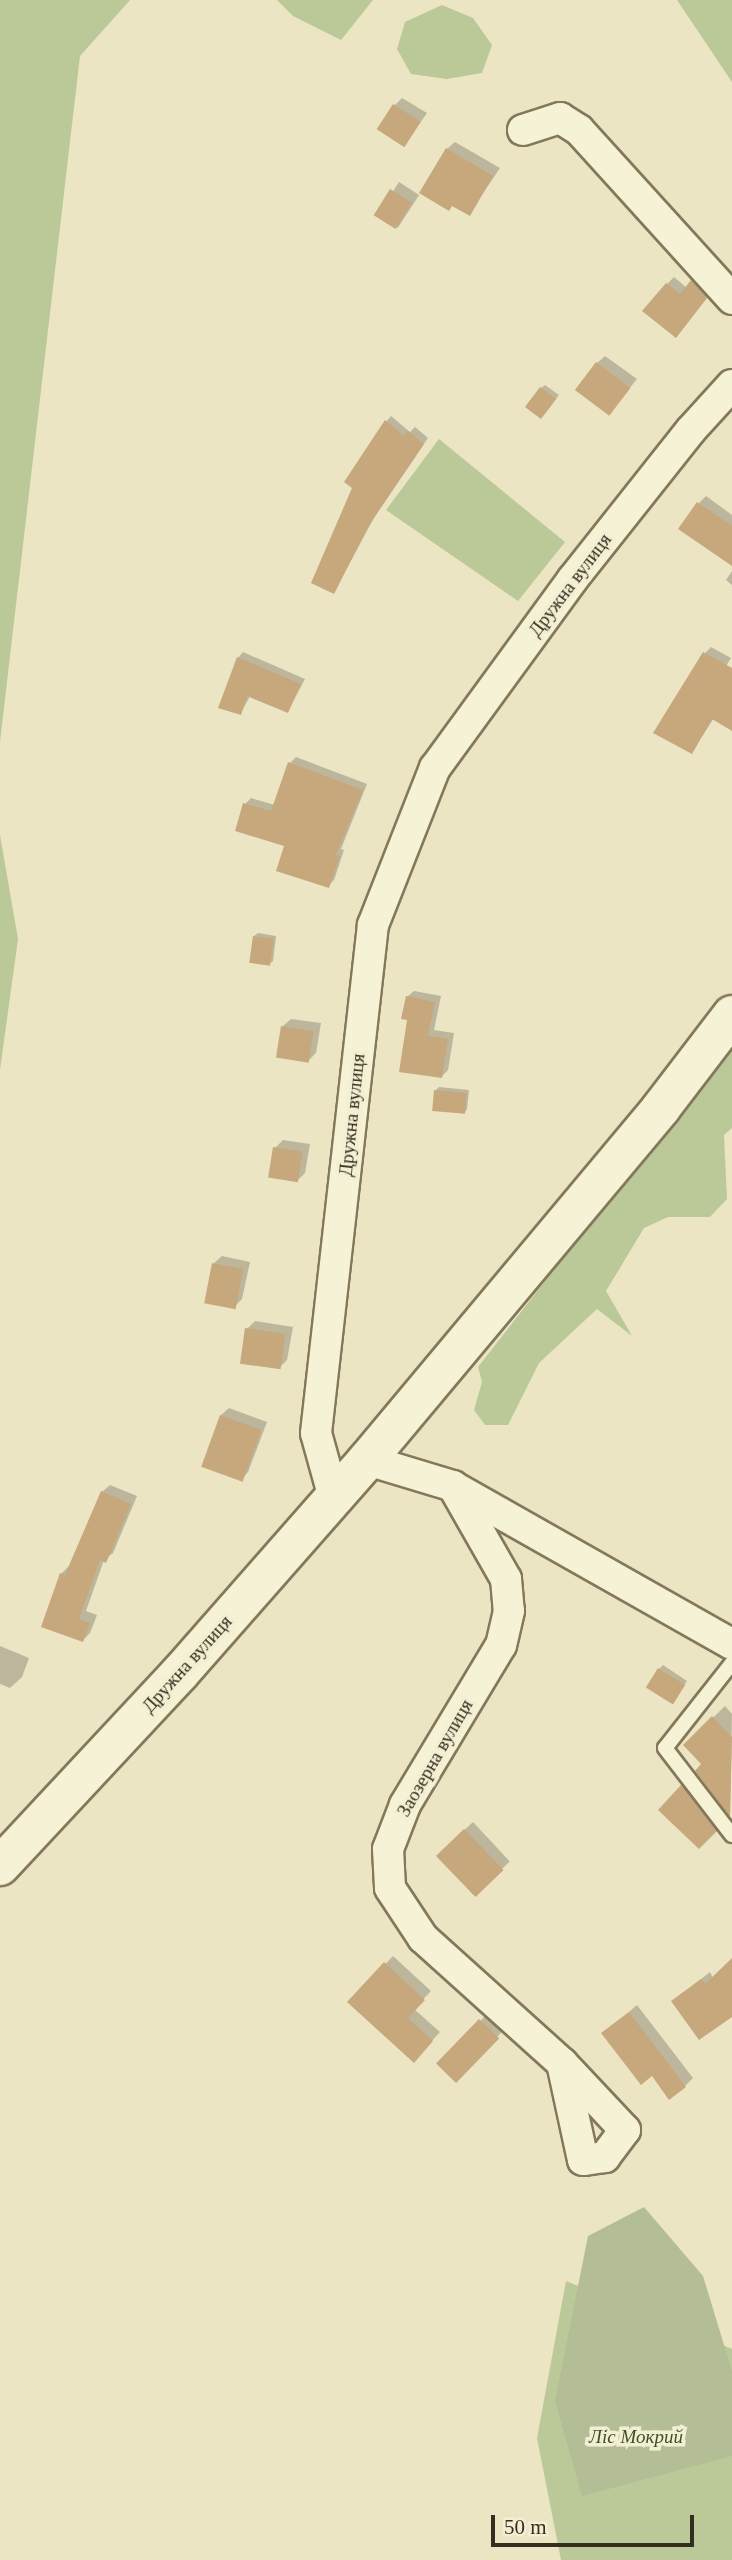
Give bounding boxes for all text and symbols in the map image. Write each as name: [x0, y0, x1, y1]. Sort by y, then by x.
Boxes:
street label: Дружна вулиця: [524, 529, 616, 641]
street label: Дружна вулиця: [334, 1052, 370, 1178]
street label: Дружна вулиця: [137, 1610, 237, 1718]
street label: Заозерна вулиця: [392, 1695, 478, 1821]
park label: Ліс Мокрий: [589, 2426, 683, 2448]
scale bar: [494, 2500, 697, 2544]
text: 50 m: [504, 2515, 547, 2539]

